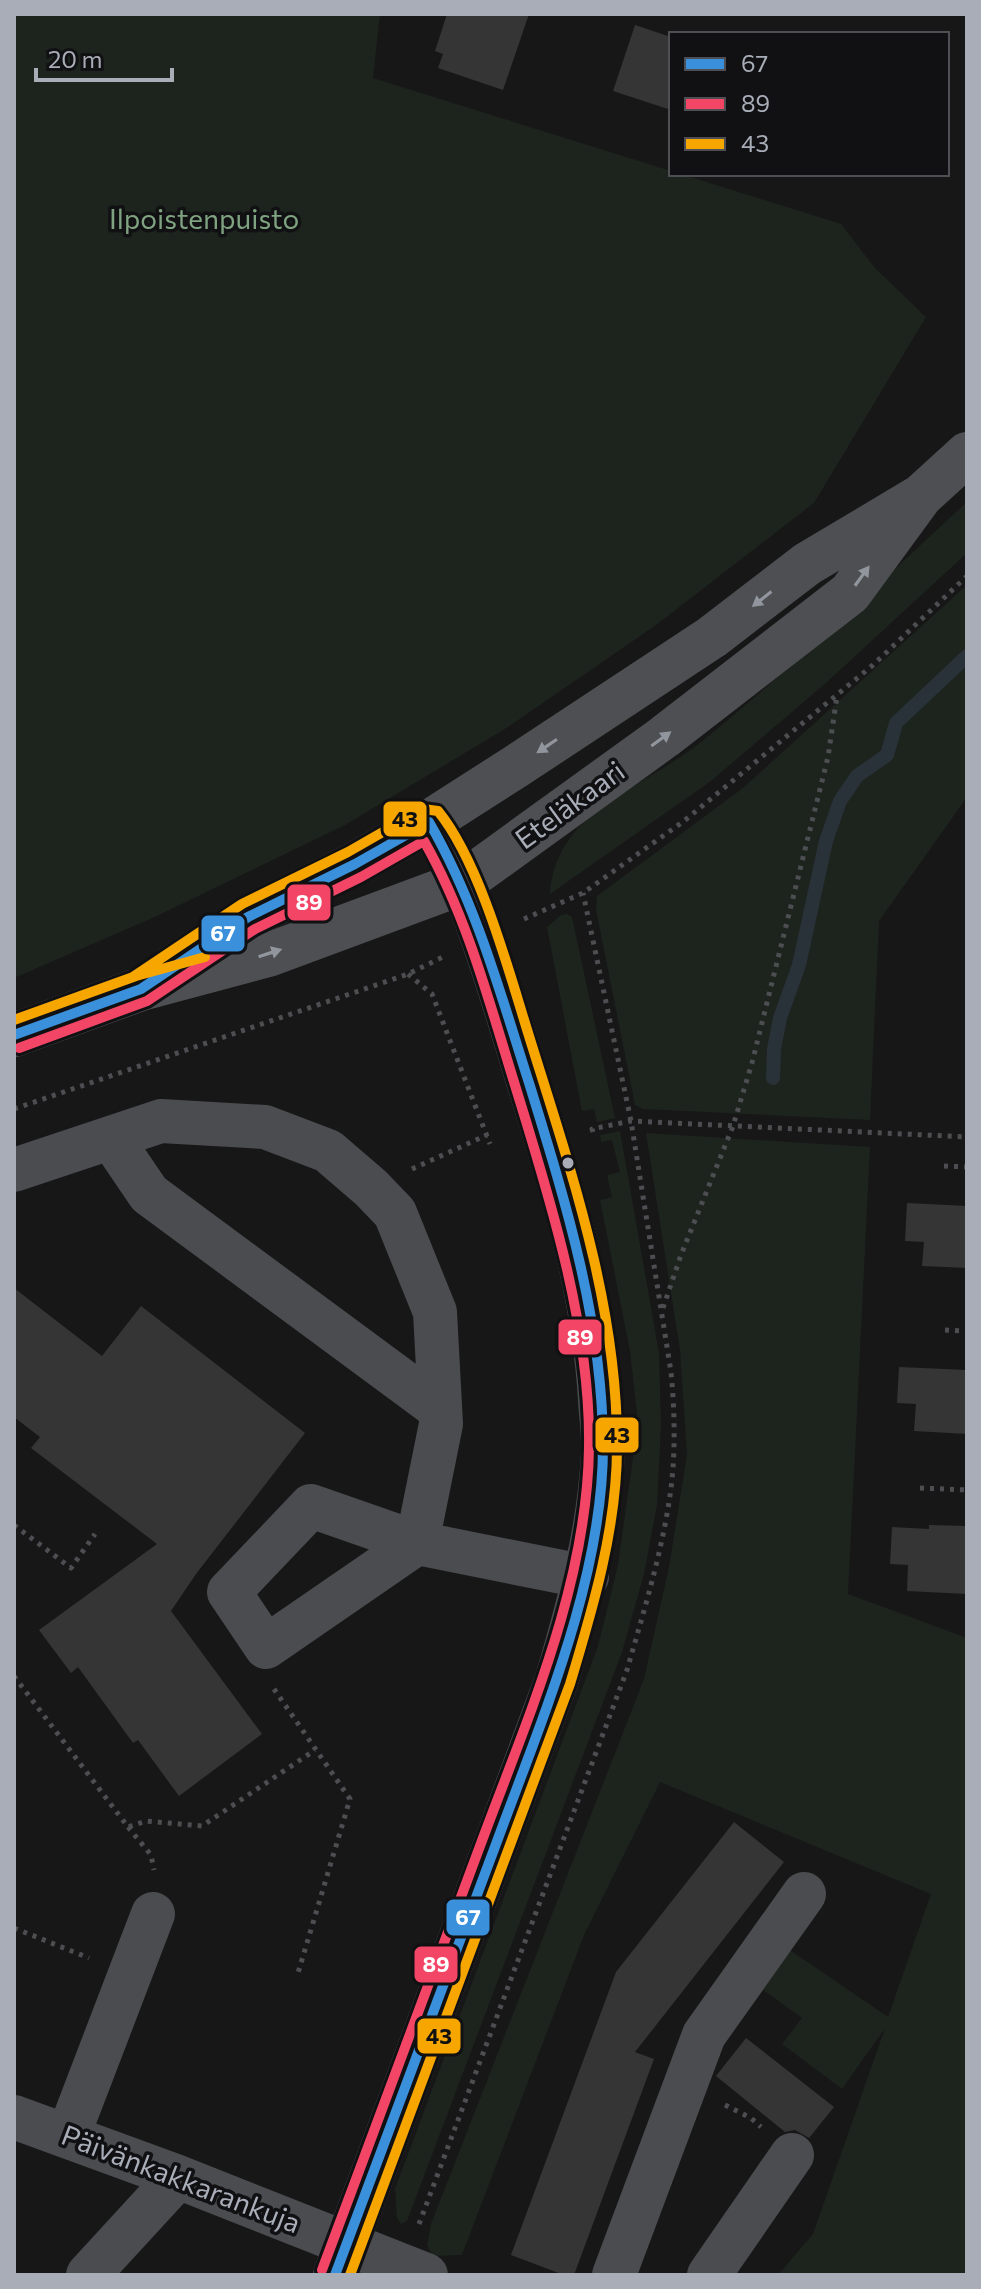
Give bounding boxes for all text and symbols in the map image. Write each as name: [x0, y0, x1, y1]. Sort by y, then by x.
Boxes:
scale bar: [36, 32, 172, 82]
legend: [669, 32, 949, 176]
text: 20 m: [48, 44, 102, 73]
text: 67: [741, 48, 768, 77]
text: 89: [741, 88, 770, 117]
text: 43: [741, 128, 769, 157]
park label: Ilpoistenpuisto: [109, 201, 299, 235]
one-way arrow: [854, 565, 870, 586]
one-way arrow: [751, 591, 772, 607]
one-way arrow: [651, 732, 672, 748]
one-way arrow: [536, 738, 558, 753]
street label: Eteläkaari: [508, 753, 631, 855]
line badge: 43: [382, 800, 428, 838]
text: 43: [392, 805, 418, 832]
line badge: 89: [286, 883, 332, 922]
text: 89: [295, 888, 323, 915]
line badge: 67: [200, 914, 246, 953]
text: 67: [210, 919, 236, 946]
one-way arrow: [259, 947, 283, 959]
unlabelled marker: [560, 1155, 576, 1171]
line badge: 89: [557, 1318, 603, 1356]
text: 89: [566, 1323, 594, 1350]
line badge: 43: [594, 1416, 640, 1454]
text: 43: [604, 1421, 630, 1448]
line badge: 67: [445, 1898, 491, 1937]
text: 67: [455, 1903, 481, 1930]
line badge: 89: [413, 1945, 459, 1984]
text: 89: [422, 1950, 450, 1977]
line badge: 43: [416, 2017, 462, 2055]
text: 43: [426, 2022, 452, 2049]
street label: Päivänkakkarankuja: [57, 2117, 306, 2239]

